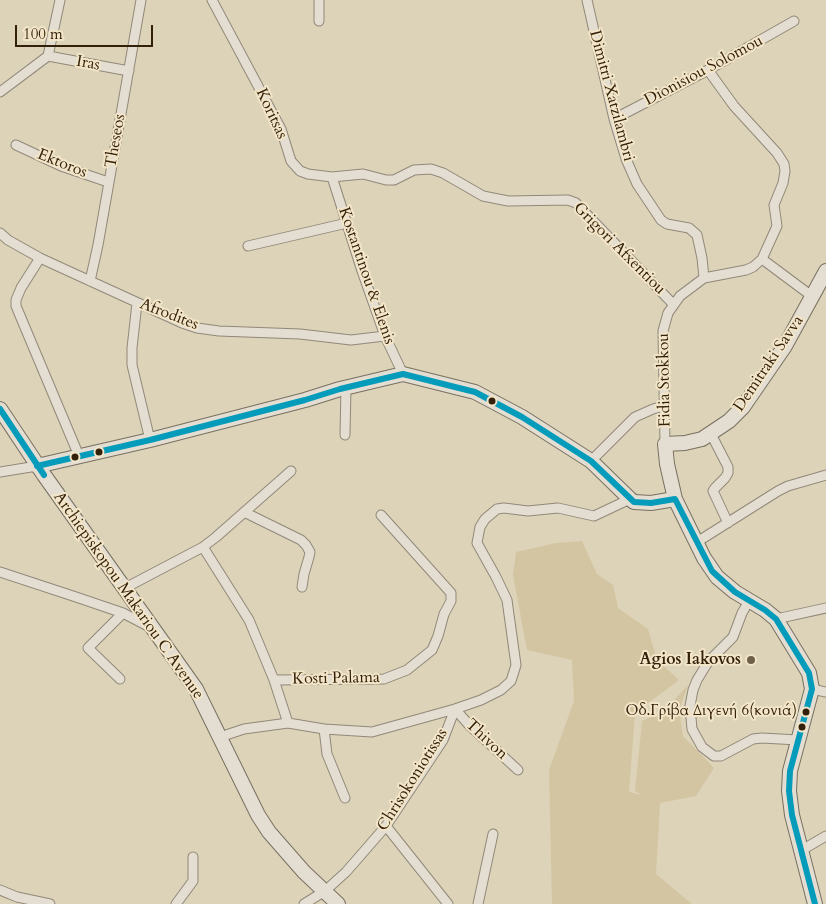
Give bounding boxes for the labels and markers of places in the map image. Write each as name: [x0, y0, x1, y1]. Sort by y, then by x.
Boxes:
unlabelled marker: [487, 396, 497, 406]
unlabelled marker: [94, 447, 104, 457]
unlabelled marker: [70, 452, 80, 462]
place label: Agios Iakovos: [640, 650, 741, 670]
marker: Agios Iakovos: [745, 654, 757, 666]
place label: Οδ.Γρίβα Διγενή 6(κονιά): [625, 703, 797, 721]
marker: Οδ.Γρίβα Διγενή 6(κονιά): [801, 707, 811, 717]
unlabelled marker: [797, 722, 807, 732]

